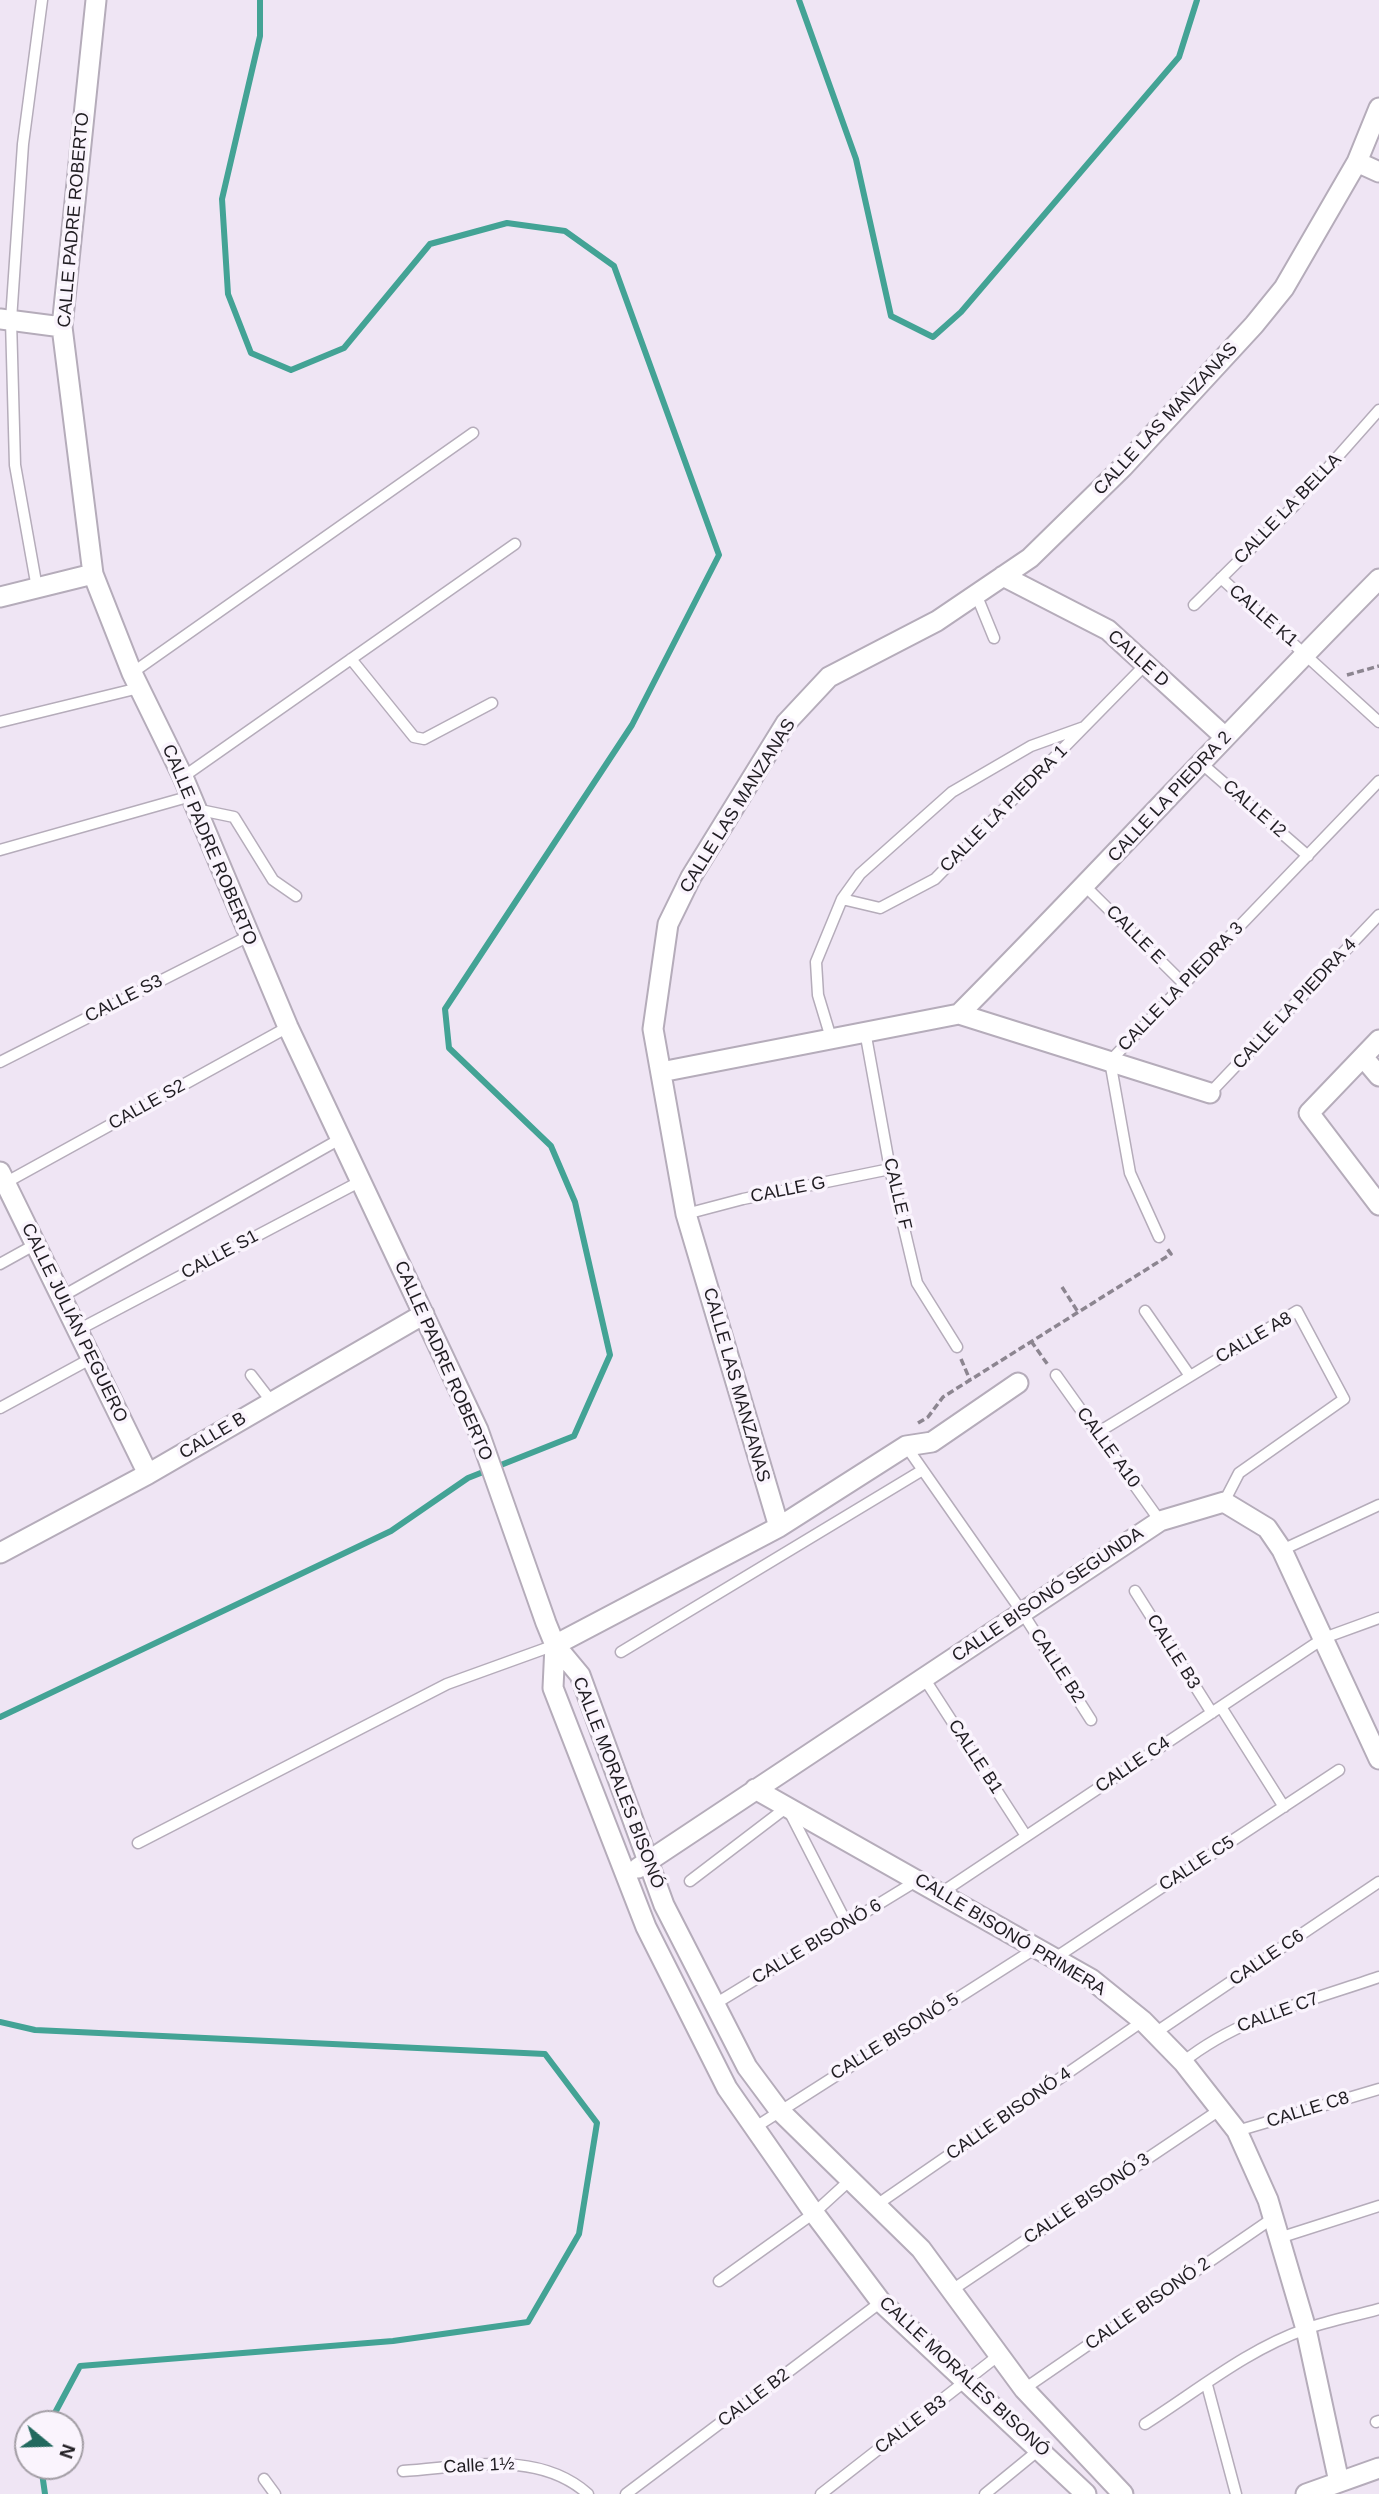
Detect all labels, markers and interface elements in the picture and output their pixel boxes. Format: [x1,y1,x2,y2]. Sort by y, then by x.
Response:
street label: CALLE PADRE ROBERTO [54,111,94,329]
street label: CALLE LAS MANZANAS [1090,338,1242,500]
street label: CALLE LA BELLA [1230,449,1346,569]
street label: CALLE K1 [1224,580,1302,652]
street label: CALLE D [1103,626,1173,692]
street label: CALLE LAS MANZANAS [676,715,800,897]
street label: CALLE LA PIEDRA 2 [1104,727,1236,867]
street label: CALLE PADRE ROBERTO [157,741,261,949]
street label: CALLE LA PIEDRA 1 [936,741,1072,877]
street label: CALLE I2 [1218,776,1290,842]
street label: CALLE E [1101,901,1169,969]
street label: CALLE LA PIEDRA 3 [1114,918,1248,1056]
street label: CALLE LA PIEDRA 4 [1229,934,1361,1074]
street label: CALLE S3 [82,970,166,1028]
street label: CALLE S2 [105,1075,189,1135]
street label: CALLE F [878,1156,916,1232]
street label: CALLE G [749,1172,827,1208]
street label: CALLE JULIÁN PEGUERO [16,1220,132,1426]
street label: CALLE S1 [178,1226,262,1284]
street label: CALLE PADRE ROBERTO [389,1258,497,1464]
street label: CALLE LAS MANZANAS [698,1285,774,1485]
street label: CALLE A8 [1212,1308,1296,1368]
street label: CALLE A10 [1072,1404,1144,1492]
street label: CALLE B [176,1408,250,1464]
street label: CALLE BISONÓ SEGUNDA [948,1523,1148,1667]
street label: CALLE B3 [1142,1611,1204,1693]
street label: CALLE B2 [1025,1625,1089,1707]
street label: CALLE MORALES BISONÓ [568,1674,668,1892]
street label: CALLE B1 [943,1716,1007,1798]
street label: CALLE C4 [1092,1732,1174,1798]
street label: CALLE C5 [1155,1832,1239,1896]
street label: CALLE BISONÓ PRIMERA [911,1869,1109,2001]
street label: CALLE BISONÓ 6 [748,1895,886,1989]
street label: CALLE C6 [1226,1925,1308,1991]
street label: CALLE C7 [1234,1988,1322,2038]
street label: CALLE BISONÓ 5 [827,1989,963,2085]
street label: CALLE BISONÓ 4 [943,2063,1075,2165]
street label: CALLE C8 [1264,2087,1352,2133]
street label: CALLE BISONÓ 3 [1020,2149,1154,2249]
street label: CALLE BISONÓ 2 [1082,2253,1214,2355]
street label: CALLE MORALES BISONÓ [874,2292,1054,2462]
street label: CALLE B2 [714,2364,794,2432]
street label: CALLE B3 [871,2391,951,2459]
north arrow [14,2410,84,2480]
text: N [55,2441,80,2461]
street label: Calle 1½ [443,2453,515,2479]

